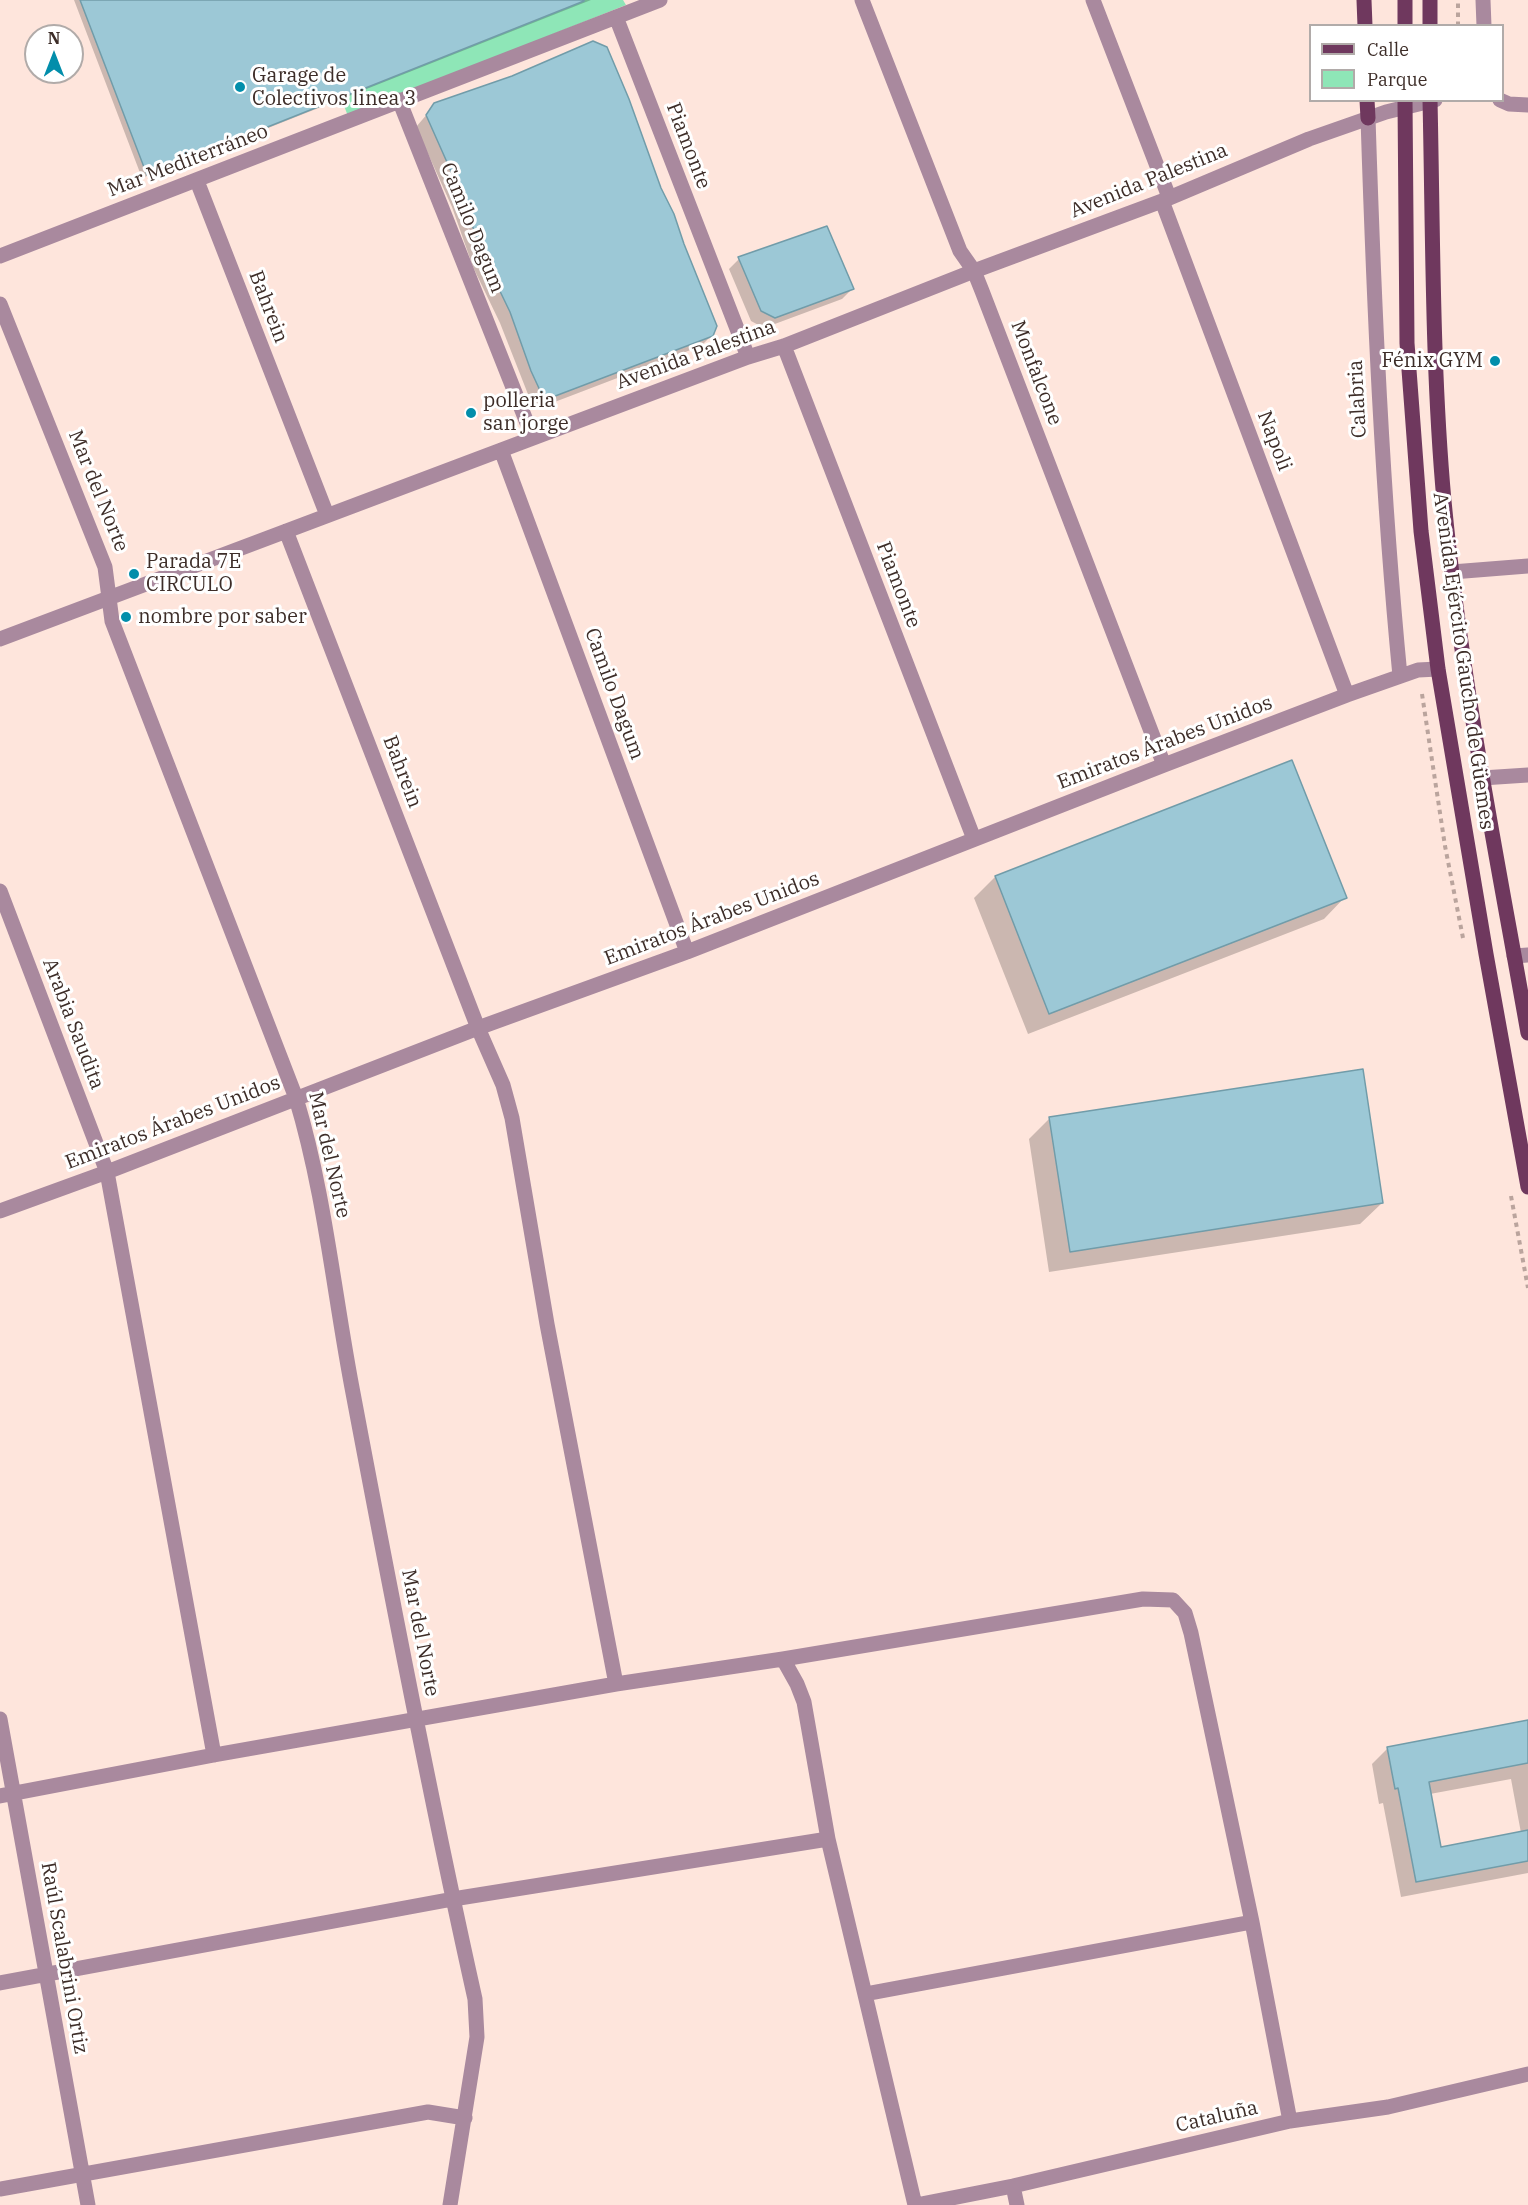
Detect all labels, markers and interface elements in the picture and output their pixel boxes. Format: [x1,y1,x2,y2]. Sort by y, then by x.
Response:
north arrow [24,24,84,84]
legend [1309,24,1504,102]
text: N [48,28,60,48]
text: Calle [1367,38,1409,61]
place label: Garage de Colectivos linea 3 [252,64,416,111]
text: Parque [1367,68,1427,91]
marker: Garage de Colectivos linea 3 [233,80,247,94]
street label: Piamonte [661,99,715,193]
street label: Mar Mediterráneo [104,119,272,203]
street label: Avenida Palestina [1067,138,1231,224]
street label: Camilo Dagum [435,159,509,297]
street label: Bahrein [243,267,293,347]
street label: Avenida Palestina [613,315,779,395]
street label: Monfalcone [1005,317,1067,429]
place label: Fénix GYM [1381,349,1483,373]
marker: Fénix GYM [1488,354,1502,368]
street label: Calabria [1344,359,1372,439]
place label: polleria san jorge [483,389,569,436]
marker: polleria san jorge [464,406,478,420]
street label: Napoli [1252,408,1296,474]
street label: Mar del Norte [63,427,133,555]
street label: Avenida Ejército Gaucho de Güemes [1427,491,1499,831]
street label: Piamonte [871,538,925,632]
place label: Parada 7E CIRCULO [146,550,241,597]
marker: Parada 7E CIRCULO [127,567,141,581]
place label: nombre por saber [138,605,307,629]
marker: nombre por saber [119,610,133,624]
street label: Camilo Dagum [579,625,649,763]
street label: Emiratos Árabes Unidos [1054,691,1276,795]
street label: Bahrein [377,732,427,812]
street label: Emiratos Árabes Unidos [601,867,823,971]
street label: Arabia Saudita [37,955,109,1093]
street label: Emiratos Árabes Unidos [62,1071,284,1175]
street label: Mar del Norte [303,1089,355,1221]
street label: Mar del Norte [396,1567,444,1699]
street label: Raúl Scalabrini Ortiz [35,1860,93,2056]
street label: Cataluña [1174,2096,1260,2138]

